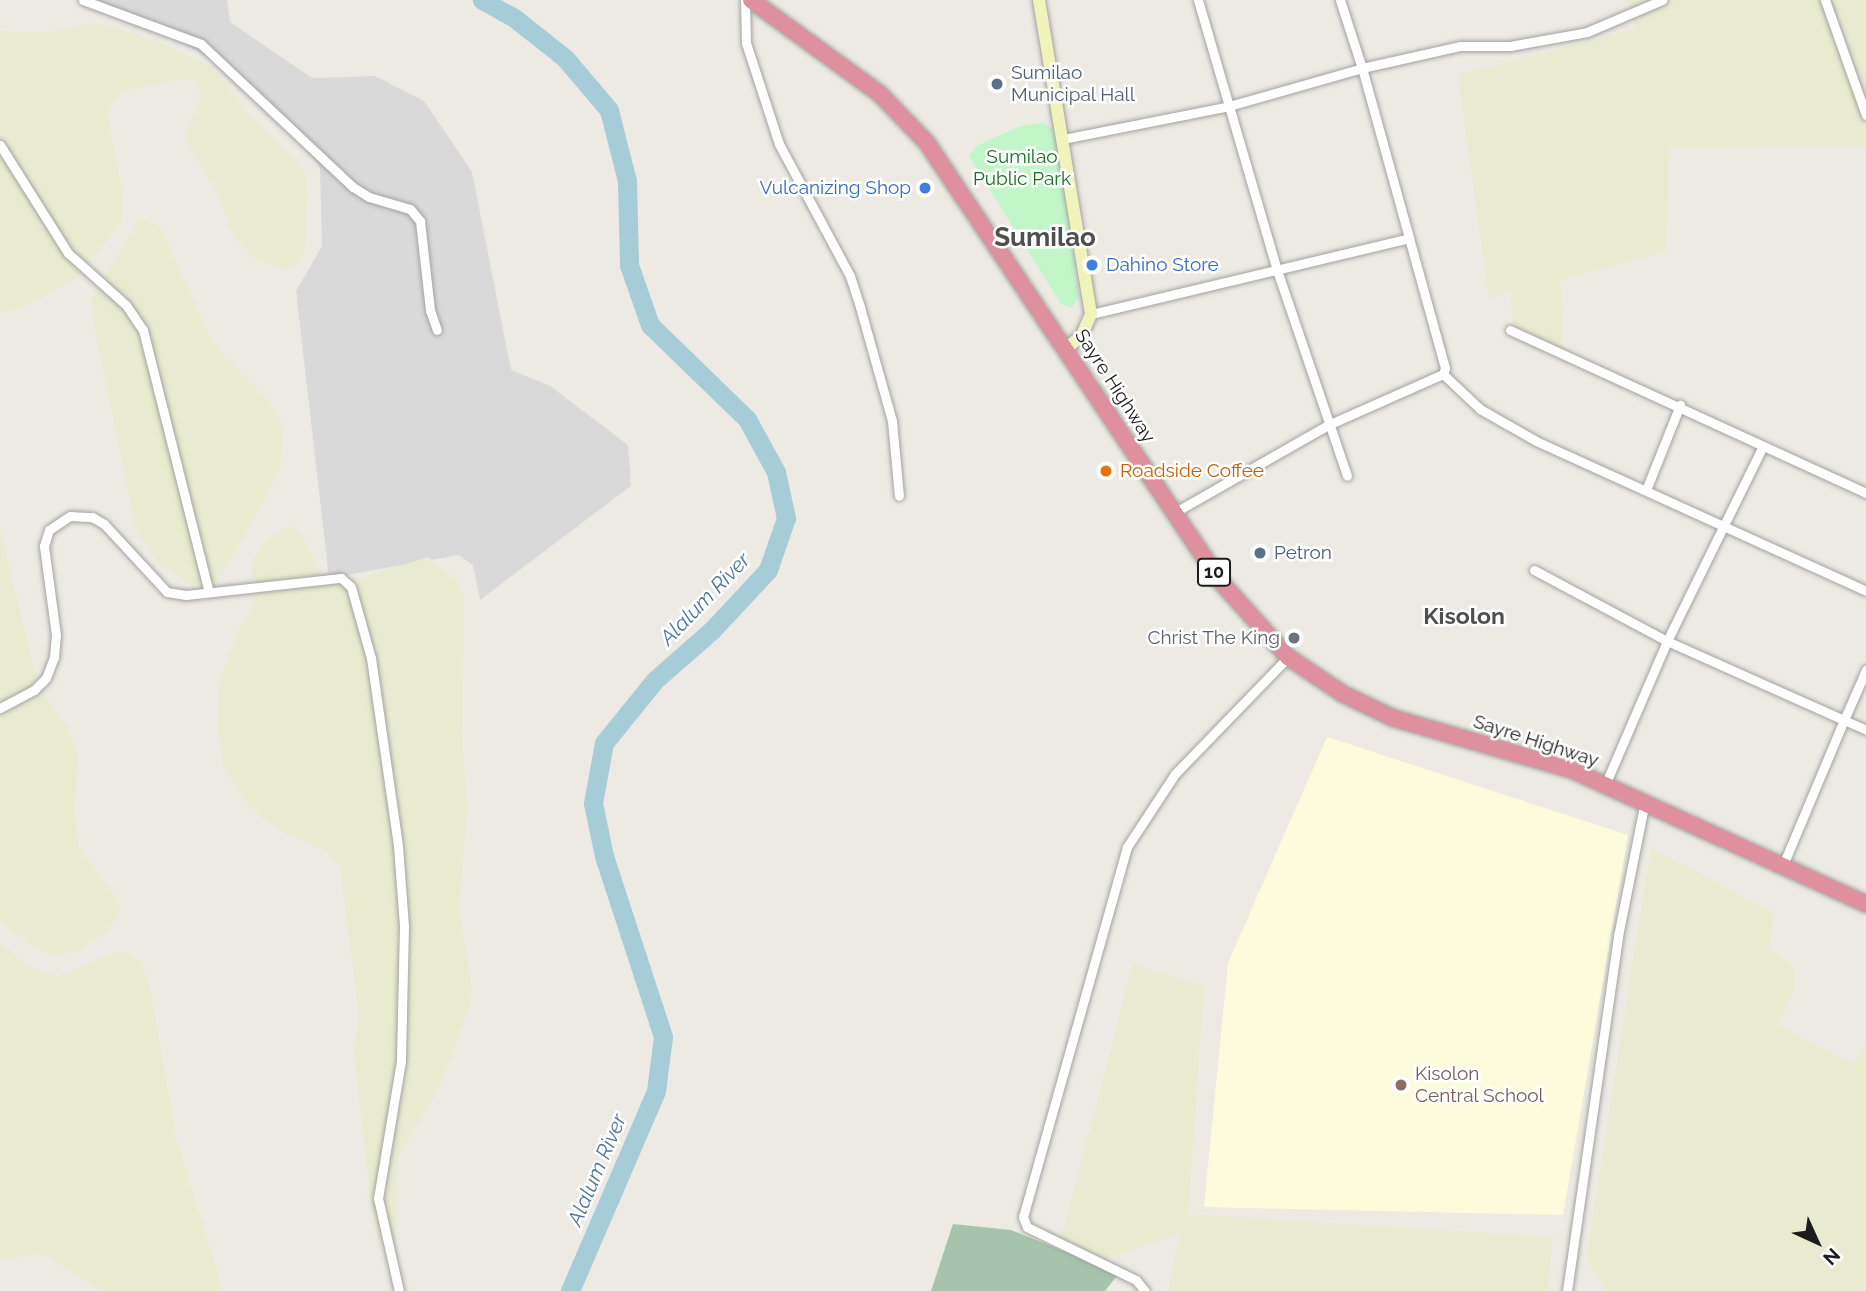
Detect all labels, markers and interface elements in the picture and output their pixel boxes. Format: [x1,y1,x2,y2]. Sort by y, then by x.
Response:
place label: Sumilao Municipal Hall [1011,62,1135,106]
marker: Sumilao Municipal Hall [989,76,1005,92]
park label: Sumilao Public Park [973,146,1071,190]
place label: Vulcanizing Shop [760,177,911,199]
marker: Vulcanizing Shop [917,180,933,196]
district label: Sumilao [994,222,1096,254]
place label: Dahino Store [1106,254,1219,276]
marker: Dahino Store [1084,257,1100,273]
street label: Sayre Highway [1070,325,1160,447]
place label: Roadside Coffee [1120,460,1264,482]
marker: Roadside Coffee [1098,463,1114,479]
place label: Petron [1274,542,1332,564]
marker: Petron [1252,545,1268,561]
water label: Alalum River [655,547,755,651]
road number: 10 [1196,558,1232,586]
district label: Kisolon [1423,602,1505,630]
place label: Christ The King [1147,627,1280,649]
marker: Christ The King [1286,630,1302,646]
street label: Sayre Highway [1470,710,1602,772]
place label: Kisolon Central School [1415,1063,1544,1107]
marker: Kisolon Central School [1393,1077,1409,1093]
water label: Alalum River [562,1110,632,1230]
north arrow [1782,1207,1852,1277]
text: N [1819,1244,1845,1270]

